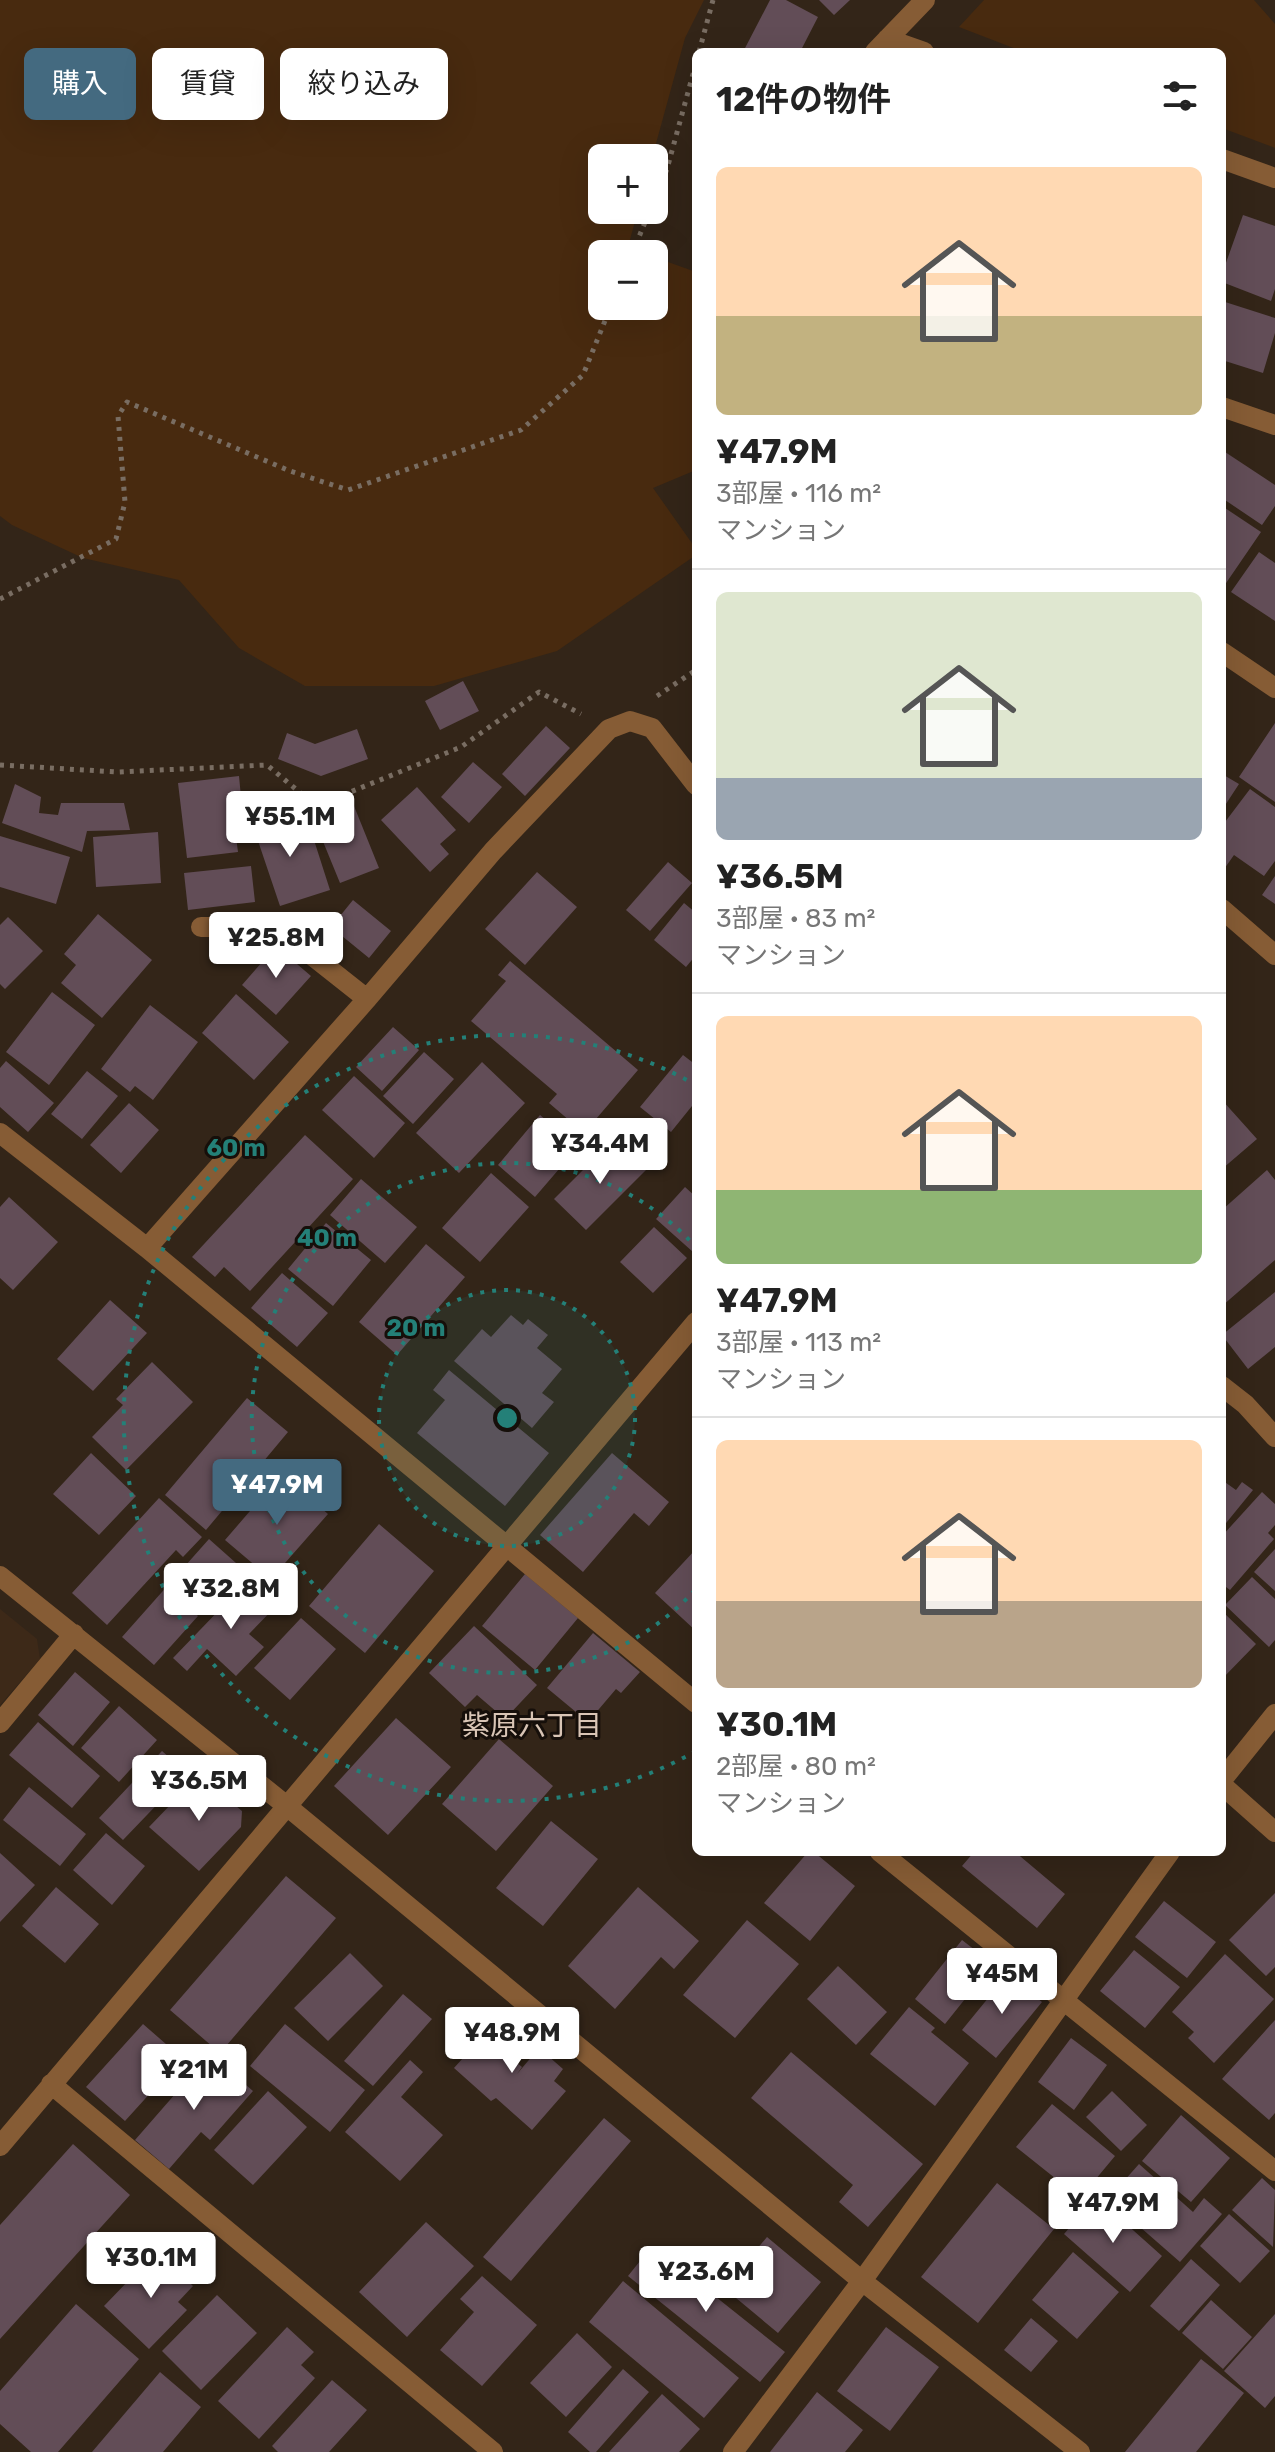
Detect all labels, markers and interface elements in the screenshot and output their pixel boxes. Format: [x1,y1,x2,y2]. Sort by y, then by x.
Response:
chip: 購入 [24,48,136,120]
chip: 賃貸 [152,48,264,120]
chip: 絞り込み [280,48,448,120]
icon: filters [1158,74,1202,118]
text: 12件の物件 [716,79,891,120]
map controls [588,144,668,320]
button: + [588,144,668,224]
icon: home [887,219,1031,363]
button: − [588,240,668,320]
text: ¥47.9M [716,431,838,472]
text: 3部屋 · 116 m² [716,478,881,509]
text: マンション [716,515,846,546]
icon: home [887,644,1031,788]
pin: ¥55.1M [225,791,355,859]
text: ¥55.1M [244,801,336,832]
text: ¥36.5M [716,856,844,897]
text: 3部屋 · 83 m² [716,903,875,934]
pin: ¥25.8M [211,912,341,980]
text: ¥25.8M [227,922,325,953]
text: マンション [716,940,846,971]
icon: home [887,1068,1031,1212]
pin: ¥34.4M [535,1118,665,1186]
text: ¥34.4M [550,1128,650,1159]
text: 60 m [206,1134,266,1162]
text: 40 m [297,1224,357,1252]
text: ¥47.9M [716,1280,838,1321]
text: 20 m [386,1314,446,1342]
text: 3部屋 · 113 m² [716,1327,881,1358]
text: マンション [716,1364,846,1395]
centre of rings [493,1404,521,1432]
pin: ¥47.9M [212,1459,342,1527]
text: ¥47.9M [231,1469,324,1500]
icon: home [887,1492,1031,1636]
pin: ¥32.8M [166,1563,296,1631]
text: ¥32.8M [182,1573,280,1604]
text: ¥30.1M [716,1704,837,1745]
district label: 紫原六丁目 [462,1709,602,1742]
text: 2部屋 · 80 m² [716,1751,876,1782]
pin: ¥36.5M [134,1755,264,1823]
text: ¥36.5M [150,1765,248,1796]
text: マンション [716,1788,846,1819]
pin: ¥45M [955,1948,1049,2016]
text: ¥45M [965,1958,1039,1989]
pin: ¥48.9M [447,2007,577,2075]
text: ¥48.9M [463,2017,561,2048]
pin: ¥21M [147,2044,241,2112]
text: ¥21M [159,2054,229,2085]
pin: ¥47.9M [1048,2177,1178,2245]
text: ¥47.9M [1067,2187,1160,2218]
pin: ¥30.1M [86,2232,216,2300]
text: ¥30.1M [105,2242,197,2273]
pin: ¥23.6M [641,2246,771,2314]
text: ¥23.6M [657,2256,755,2287]

